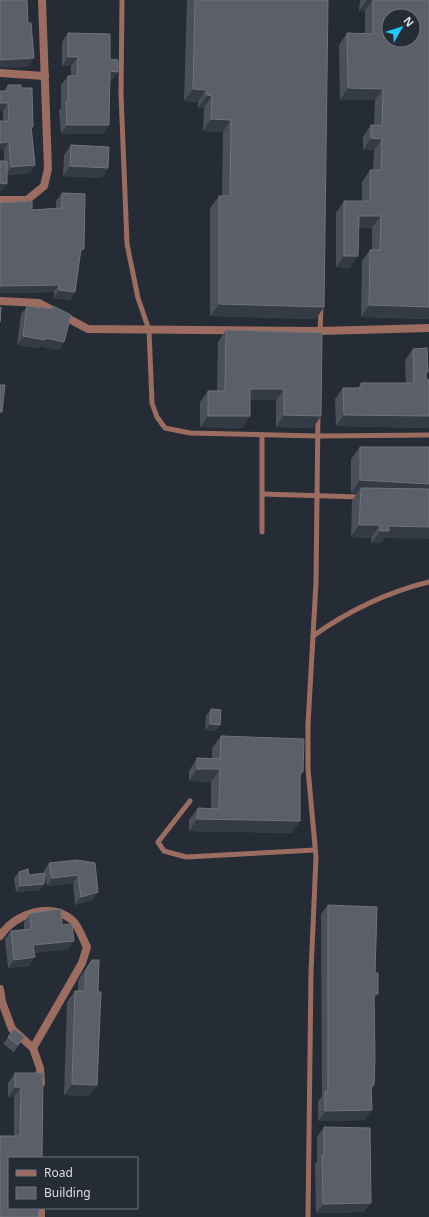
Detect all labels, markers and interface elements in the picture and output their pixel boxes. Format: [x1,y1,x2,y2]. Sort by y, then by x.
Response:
north arrow [381,8,421,48]
text: N [401,13,418,30]
legend [8,1157,138,1209]
text: Road [44,1164,73,1181]
text: Building [44,1184,91,1201]

